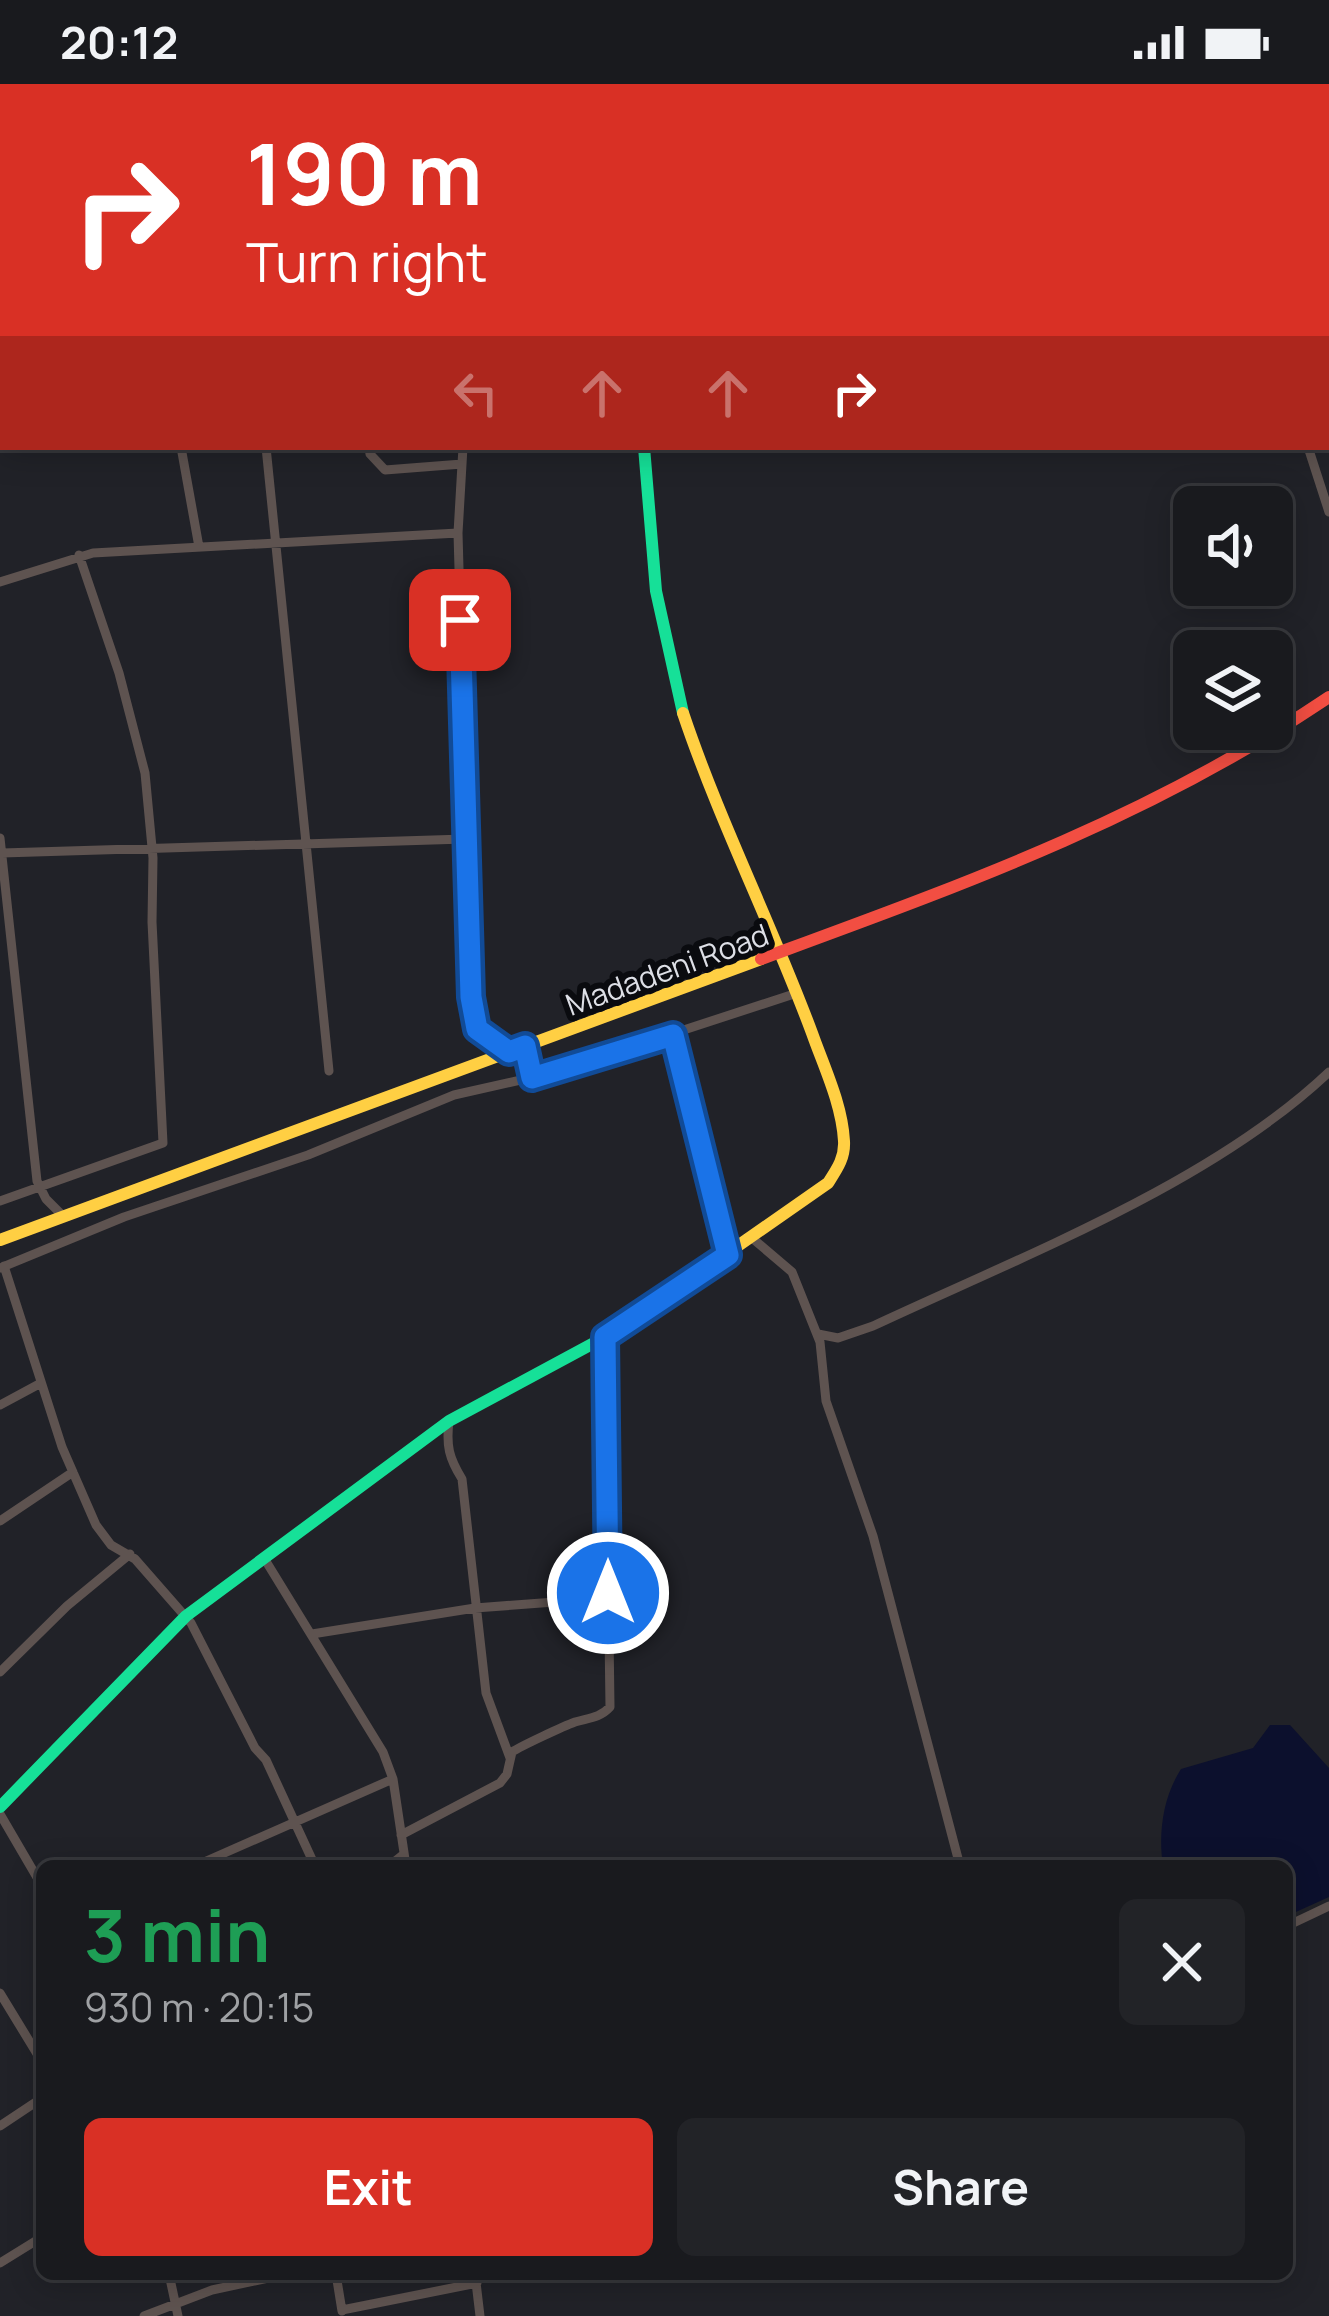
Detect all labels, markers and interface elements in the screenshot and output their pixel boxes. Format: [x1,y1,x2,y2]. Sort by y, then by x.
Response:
text: 20:12 [60,11,178,73]
text: 190 m [246,115,483,230]
icon: right [48,132,204,288]
text: Turn right [246,224,488,298]
icon: left [443,360,509,426]
icon: ahead [569,360,635,426]
icon: ahead [695,360,761,426]
icon: right [821,360,887,426]
map controls [1173,486,1293,750]
button: sound [1173,486,1293,606]
pin [409,569,511,671]
icon: arrive [427,587,493,653]
button: layers [1173,630,1293,750]
street label: Madadeni Road [560,913,774,1025]
position arrow [545,1530,671,1656]
text: 3 min [84,1885,270,1984]
button: close [1119,1899,1245,2025]
text: 930 m · 20:15 [84,1980,314,2034]
button: Exit [84,2118,653,2256]
button: Share [677,2118,1245,2256]

